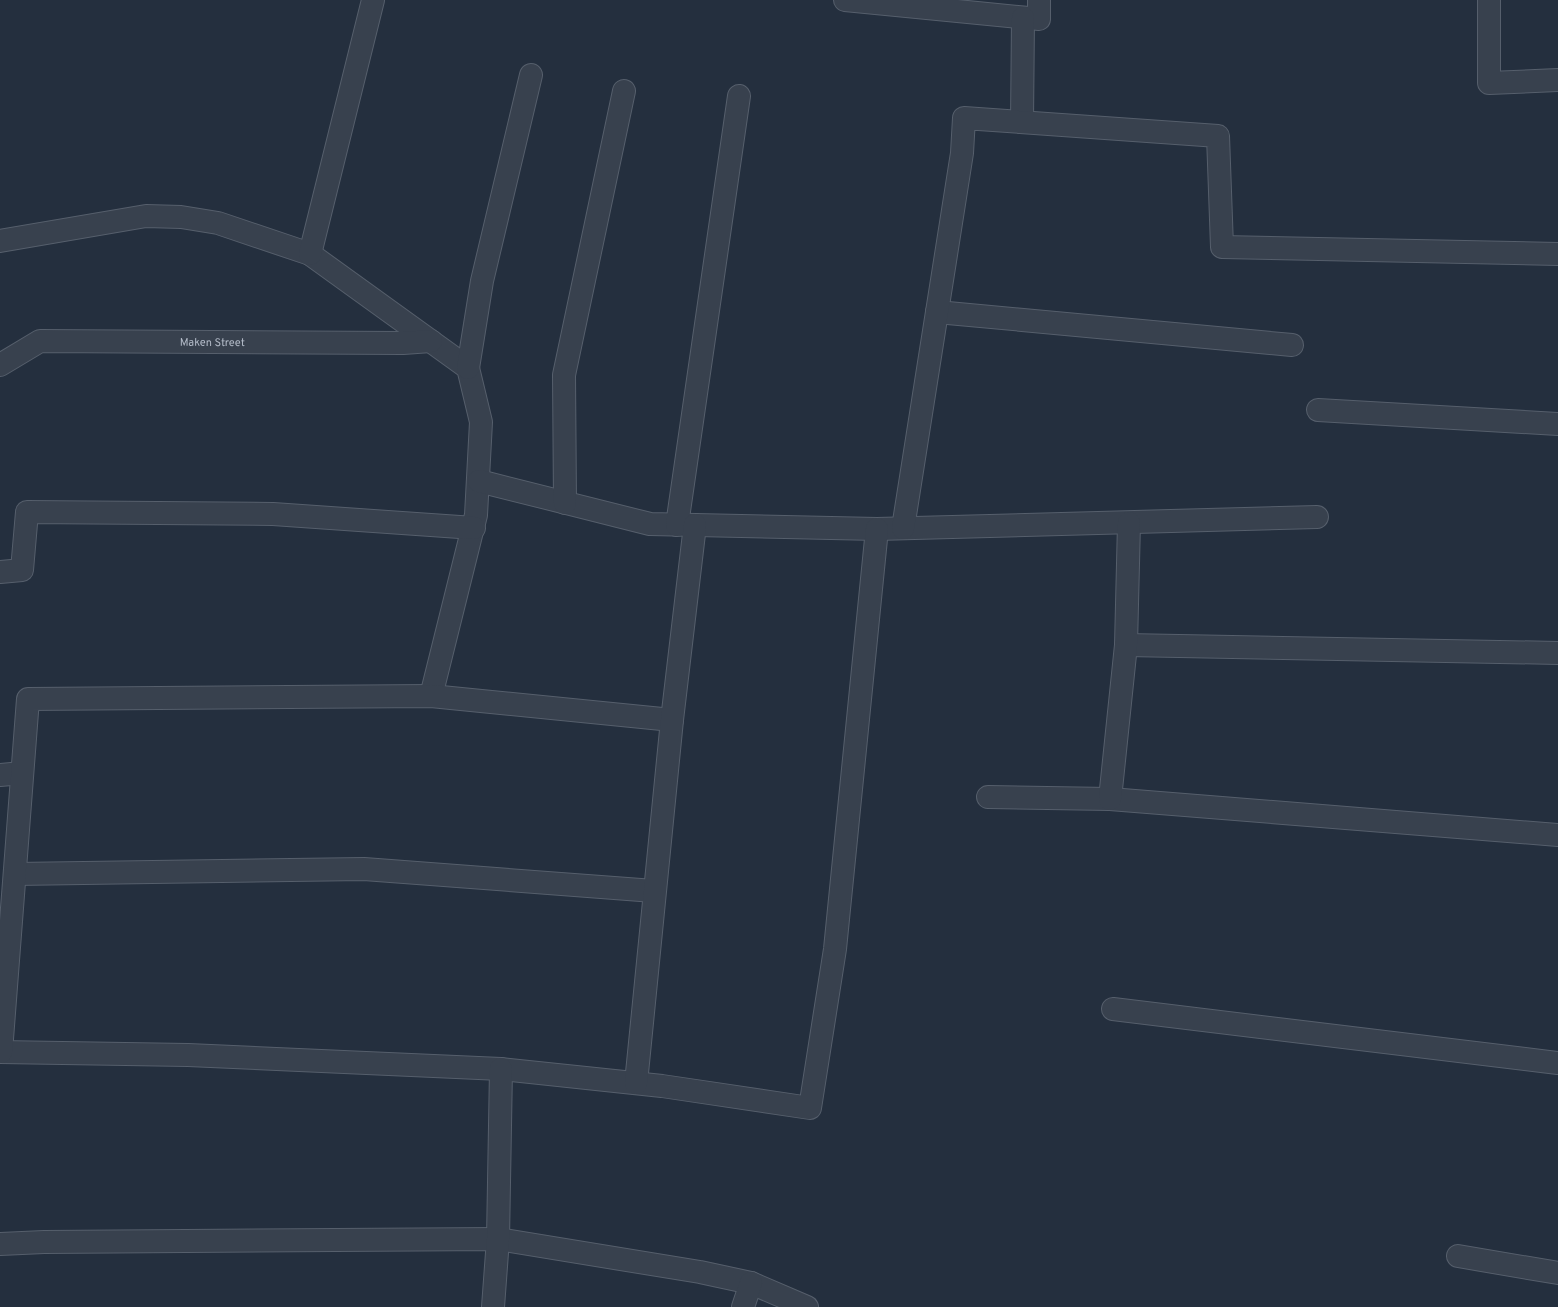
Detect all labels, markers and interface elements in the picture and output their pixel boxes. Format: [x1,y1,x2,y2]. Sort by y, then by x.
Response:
street label: Maken Street [180,336,245,350]

